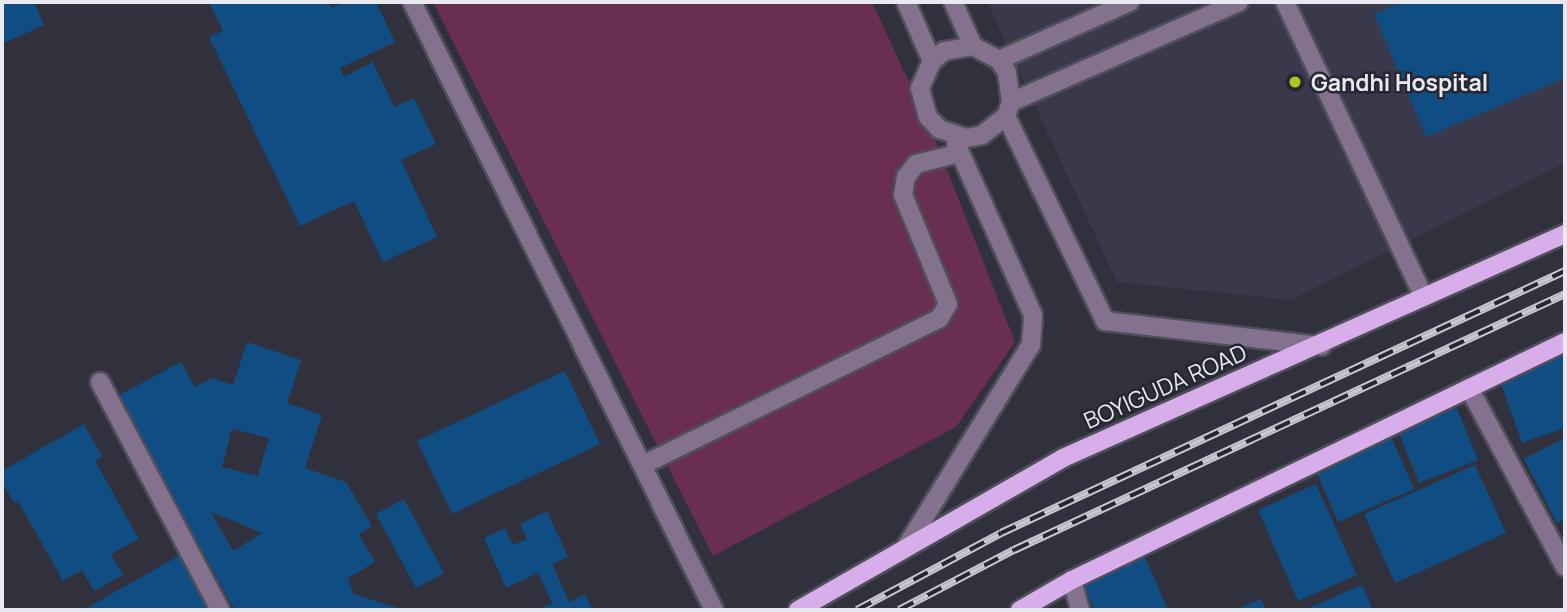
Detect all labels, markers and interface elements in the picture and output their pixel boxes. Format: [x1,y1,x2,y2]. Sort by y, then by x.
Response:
place label: Gandhi Hospital [1311,68,1488,96]
marker: Gandhi Hospital [1285,72,1305,92]
street label: BOYIGUDA ROAD [1079,338,1251,434]

